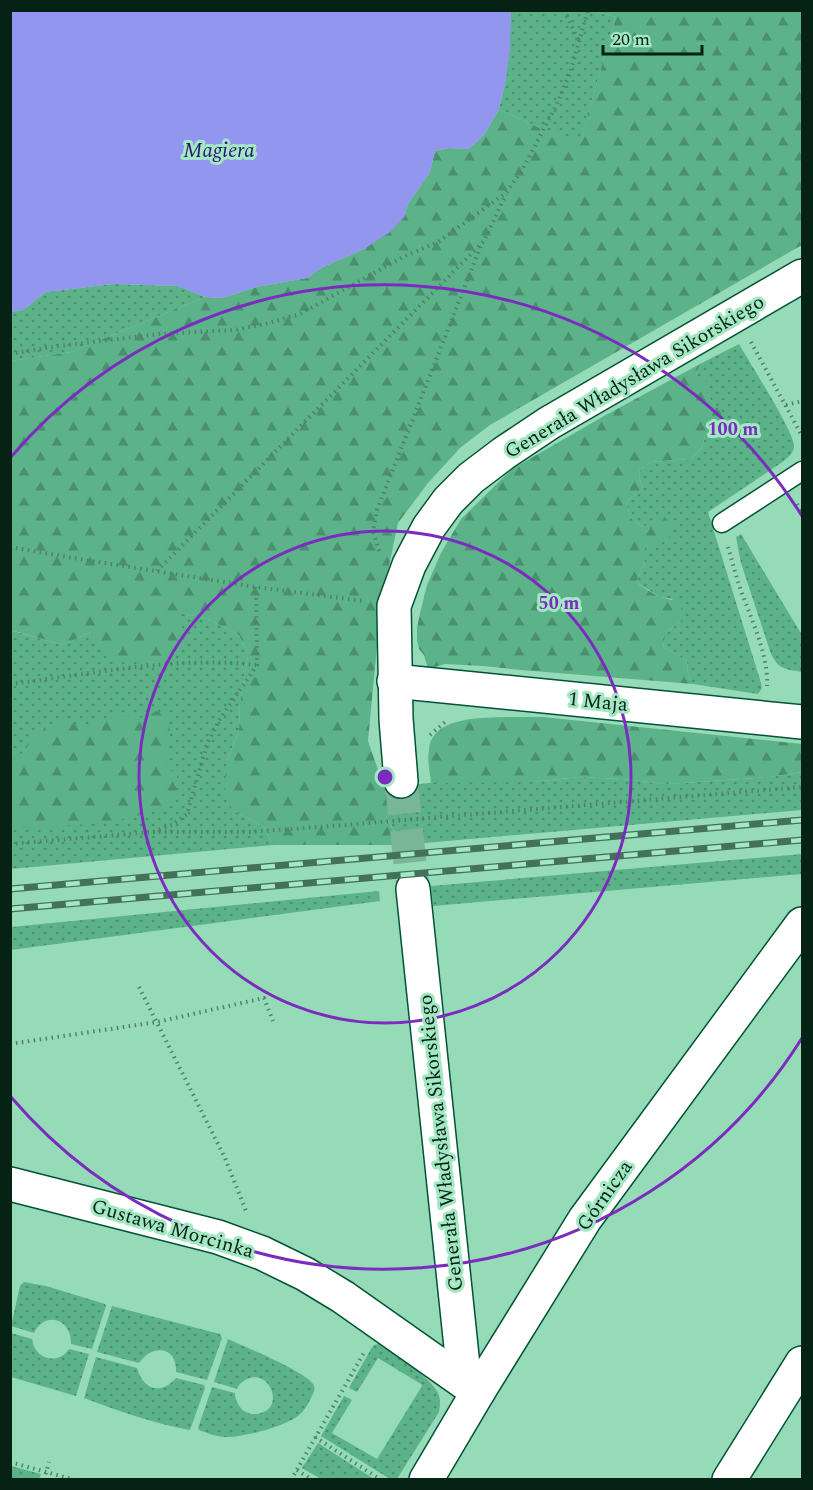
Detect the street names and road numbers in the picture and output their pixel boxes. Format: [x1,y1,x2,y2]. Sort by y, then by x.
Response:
street label: Generała Władysława Sikorskiego [499,287,770,467]
street label: 1 Maja [566,684,630,720]
street label: Generała Władysława Sikorskiego [410,993,472,1293]
street label: Górnicza [569,1154,640,1237]
street label: Gustawa Morcinka [88,1191,258,1267]

